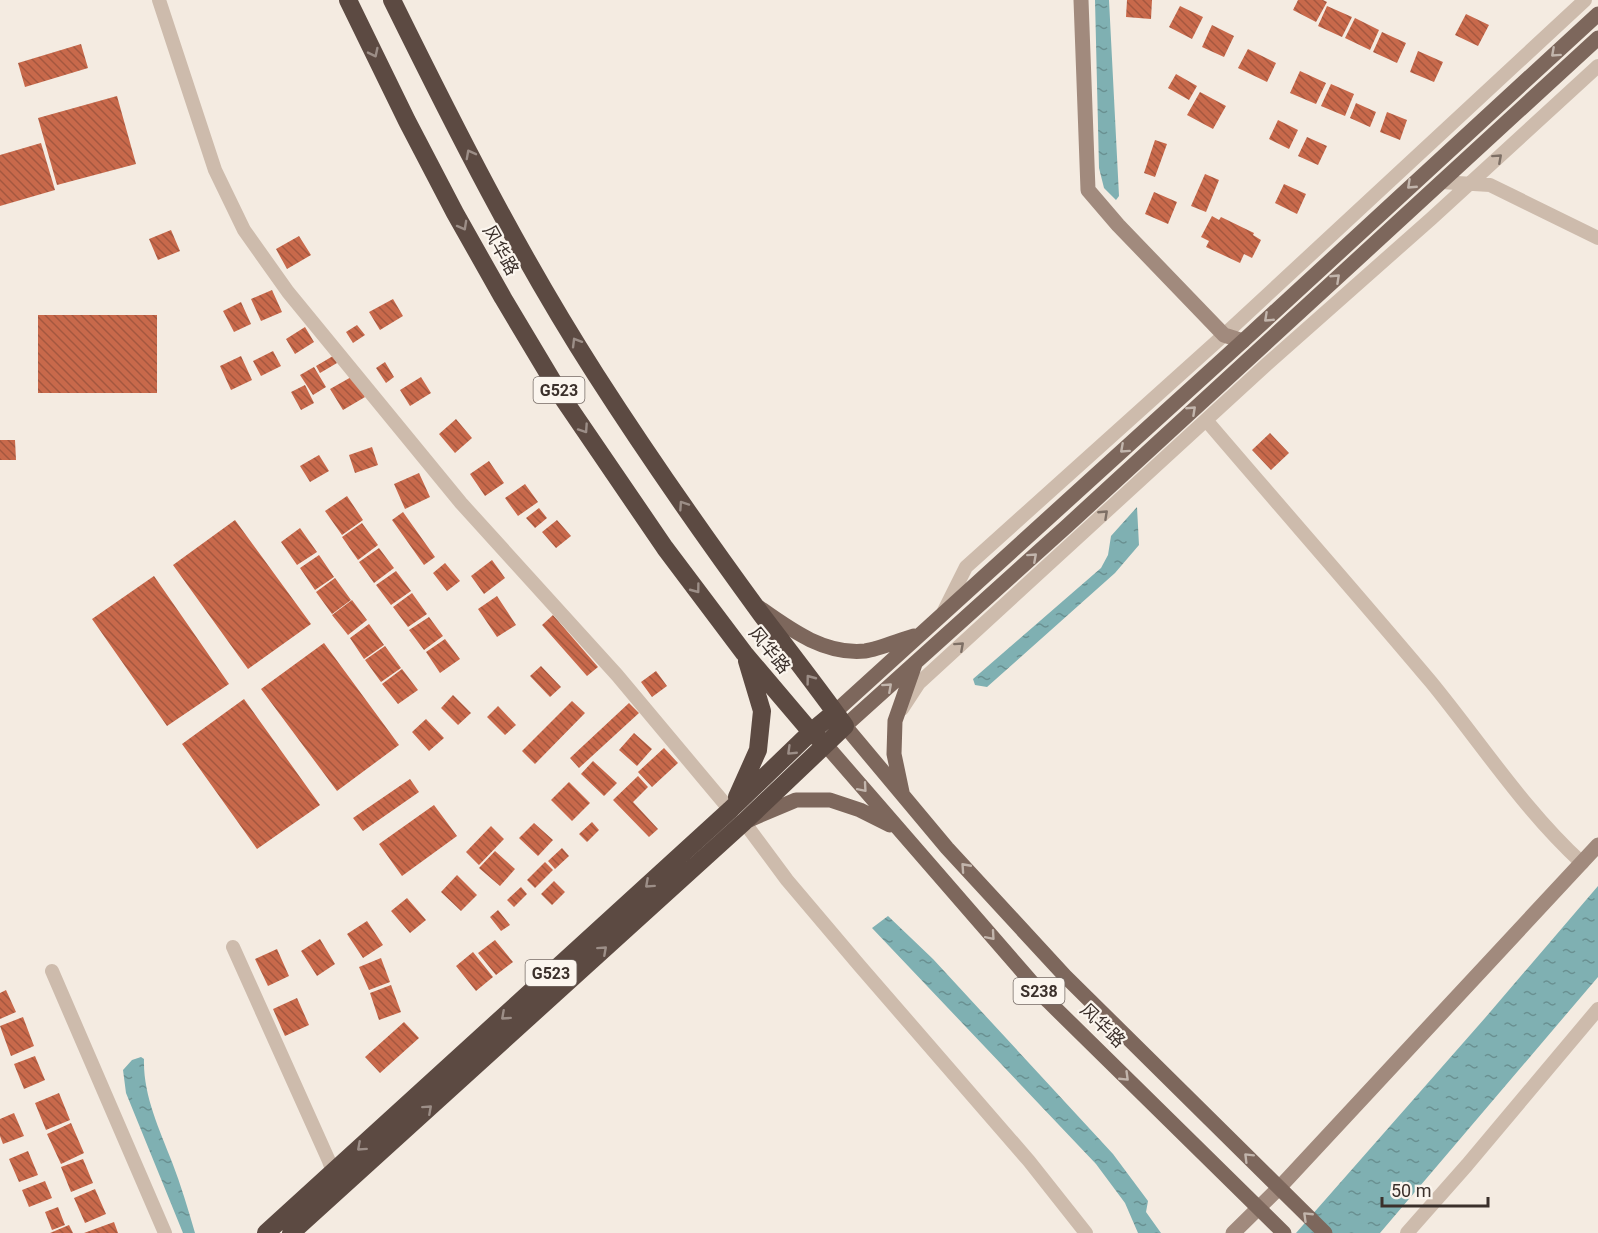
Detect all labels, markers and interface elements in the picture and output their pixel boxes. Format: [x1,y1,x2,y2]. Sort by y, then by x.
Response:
one-way arrow [366,46,378,57]
one-way arrow [1551,46,1562,57]
one-way arrow [465,149,477,160]
one-way arrow [1491,154,1502,165]
one-way arrow [1407,178,1418,189]
one-way arrow [456,220,467,230]
street label: 风华路 [479,221,523,279]
one-way arrow [1329,274,1340,285]
one-way arrow [1264,311,1275,322]
one-way arrow [571,338,583,348]
road number: G523 [534,377,584,403]
one-way arrow [1186,406,1196,417]
one-way arrow [577,423,588,434]
one-way arrow [1120,442,1131,453]
one-way arrow [679,501,690,512]
one-way arrow [1098,510,1108,521]
one-way arrow [1027,553,1037,564]
one-way arrow [689,582,700,593]
street label: 风华路 [745,622,795,678]
one-way arrow [954,642,964,653]
one-way arrow [807,675,818,686]
one-way arrow [882,683,892,694]
one-way arrow [788,744,798,755]
one-way arrow [856,782,867,792]
one-way arrow [961,863,972,874]
one-way arrow [645,877,656,888]
one-way arrow [984,929,995,939]
one-way arrow [597,946,607,957]
road number: G523 [526,960,576,986]
road number: S238 [1014,978,1064,1004]
street label: 风华路 [1076,999,1130,1051]
one-way arrow [501,1009,512,1020]
one-way arrow [1119,1070,1129,1081]
one-way arrow [421,1105,432,1116]
one-way arrow [357,1140,368,1151]
one-way arrow [1244,1153,1254,1164]
scale bar [1382,1170,1488,1208]
text: 50 m [1391,1180,1431,1201]
one-way arrow [1304,1212,1315,1223]

